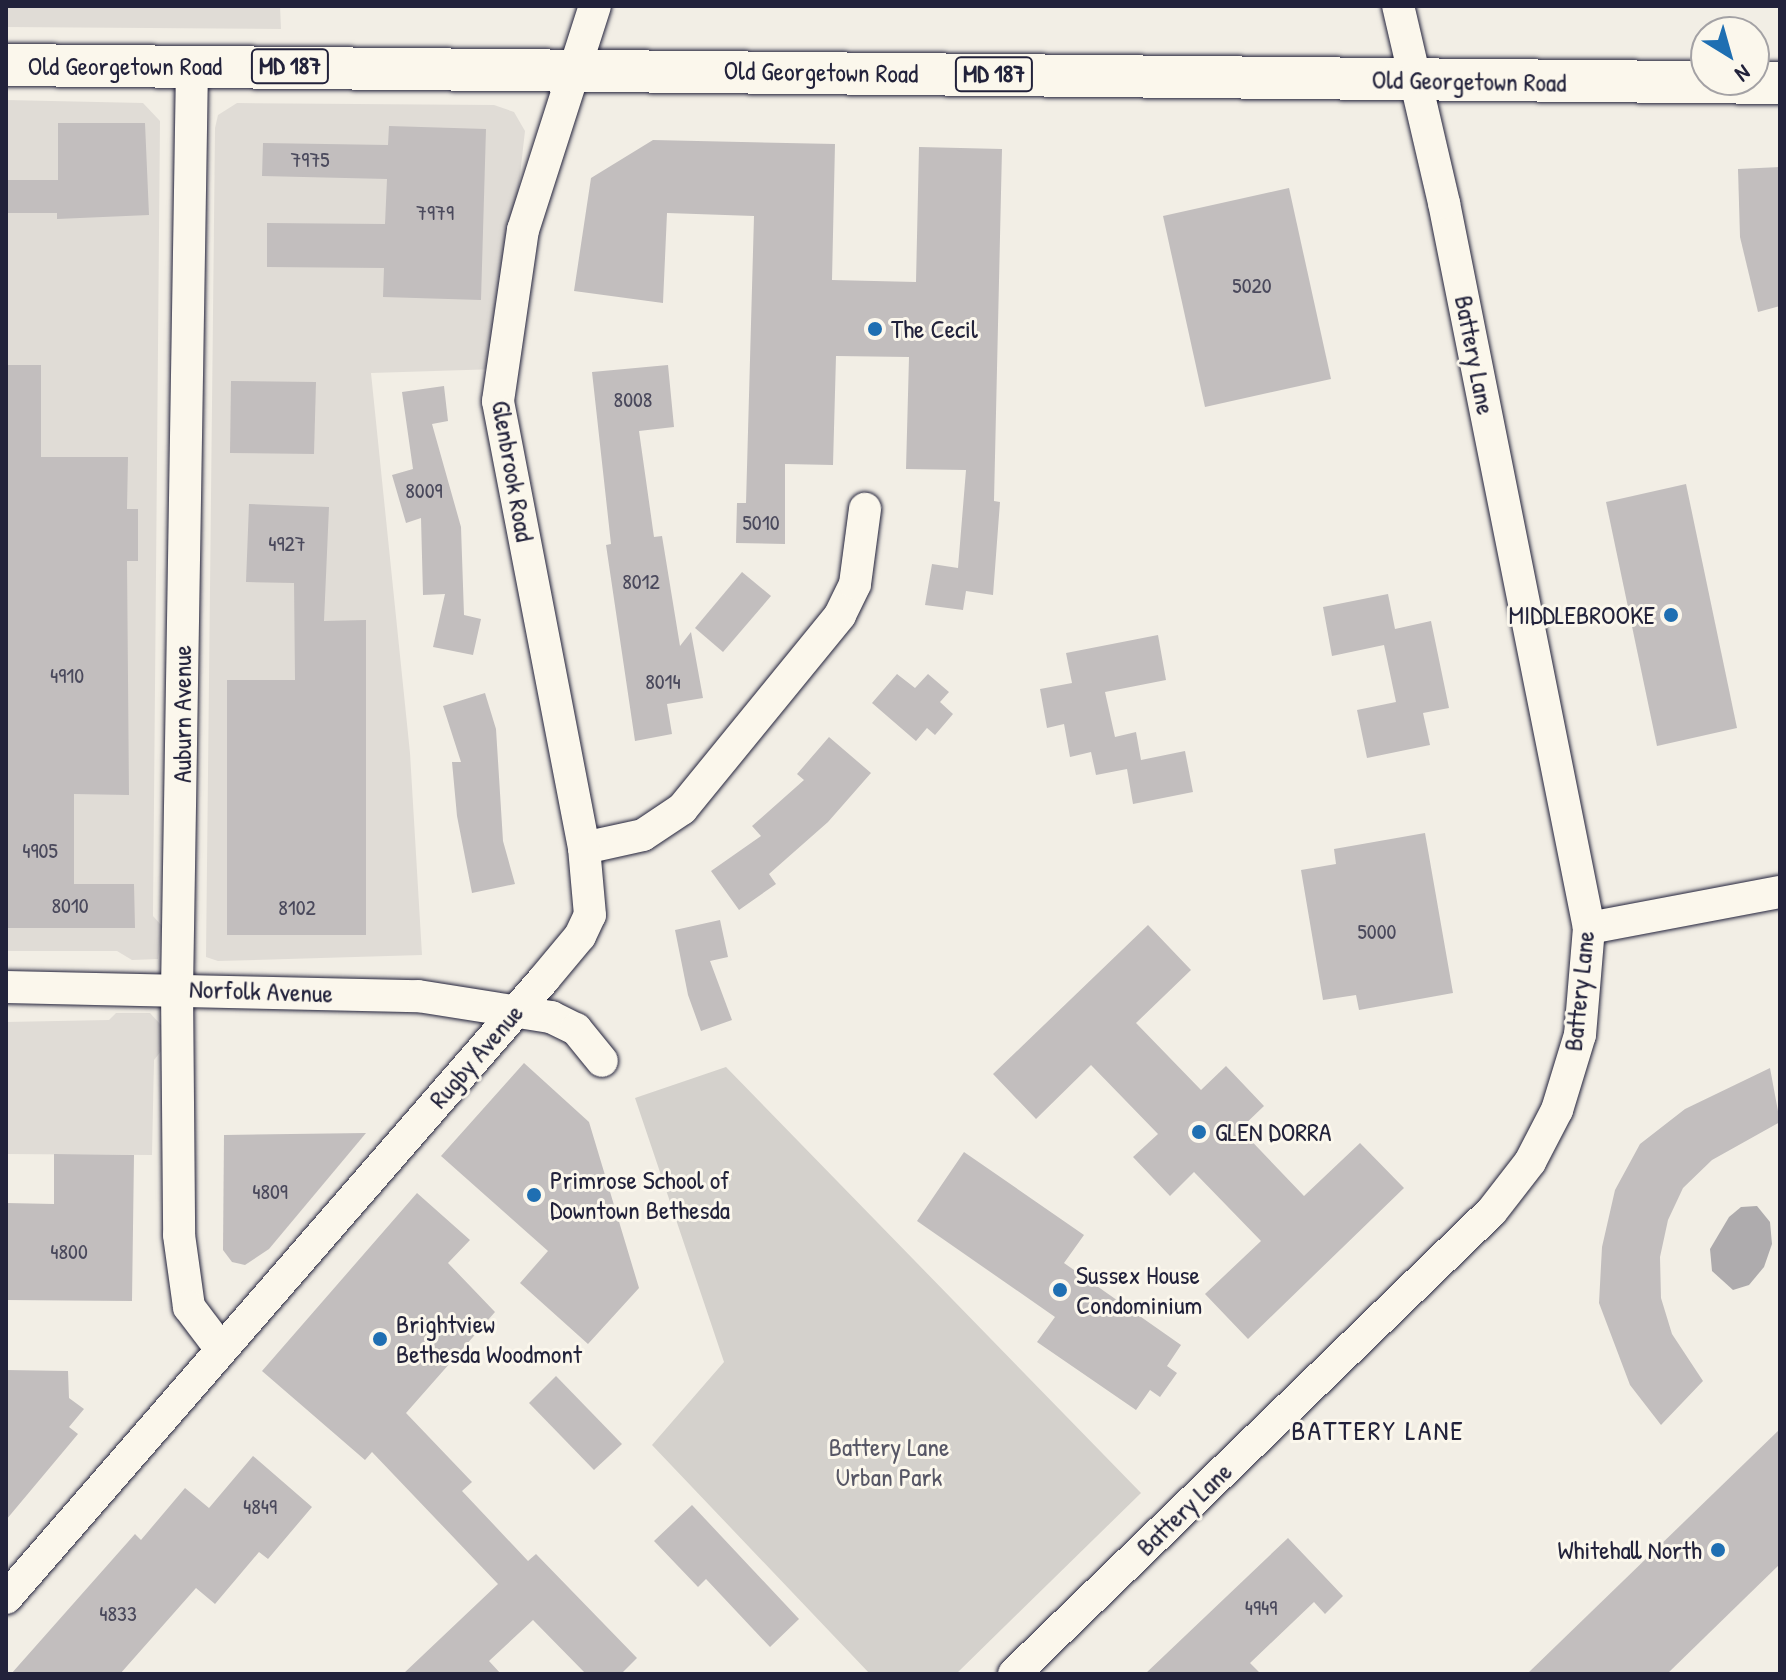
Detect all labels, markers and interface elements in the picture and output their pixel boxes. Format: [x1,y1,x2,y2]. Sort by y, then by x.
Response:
north arrow [1690,16,1770,96]
road number: MD 187 [250,46,330,86]
street label: Old Georgetown Road [28,50,222,82]
road number: MD 187 [954,54,1034,94]
street label: Old Georgetown Road [723,55,919,89]
text: N [1730,58,1757,89]
street label: Old Georgetown Road [1371,64,1567,98]
house number: 7975 [290,147,330,173]
house number: 7979 [416,200,454,226]
house number: 5020 [1232,273,1272,299]
street label: Battery Lane [1448,293,1502,417]
place label: The Cecil [891,313,978,345]
marker: The Cecil [866,320,884,338]
house number: 8008 [614,387,652,413]
street label: Glenbrook Road [485,398,541,544]
house number: 8009 [405,478,443,504]
house number: 5010 [742,510,780,536]
house number: 4927 [268,531,306,557]
house number: 8012 [622,569,660,595]
place label: MIDDLEBROOKE [1509,599,1655,631]
marker: MIDDLEBROOKE [1662,606,1680,624]
street label: Auburn Avenue [166,645,198,783]
house number: 4910 [50,663,84,689]
house number: 8014 [645,669,681,695]
house number: 4905 [22,838,58,864]
house number: 8010 [51,893,89,919]
house number: 8102 [278,895,316,921]
house number: 5000 [1358,919,1396,945]
street label: Battery Lane [1557,929,1601,1053]
street label: Norfolk Avenue [189,973,333,1009]
street label: Rugby Avenue [422,998,530,1114]
place label: GLEN DORRA [1215,1116,1332,1148]
marker: GLEN DORRA [1190,1123,1208,1141]
place label: Primrose School of Downtown Bethesda [550,1164,730,1226]
house number: 4809 [252,1179,288,1205]
marker: Primrose School of Downtown Bethesda [525,1186,543,1204]
house number: 4800 [50,1239,88,1265]
place label: Sussex House Condominium [1076,1259,1202,1320]
marker: Sussex House Condominium [1051,1281,1069,1299]
place label: Brightview Bethesda Woodmont [396,1308,582,1370]
marker: Brightview Bethesda Woodmont [371,1330,389,1348]
district label: BATTERY LANE [1291,1413,1465,1447]
park label: Battery Lane Urban Park [829,1431,949,1492]
street label: Battery Lane [1130,1456,1238,1562]
house number: 4849 [243,1494,277,1520]
place label: Whitehall North [1557,1534,1702,1566]
marker: Whitehall North [1709,1541,1727,1559]
house number: 4949 [1245,1595,1277,1621]
house number: 4833 [99,1601,137,1627]

